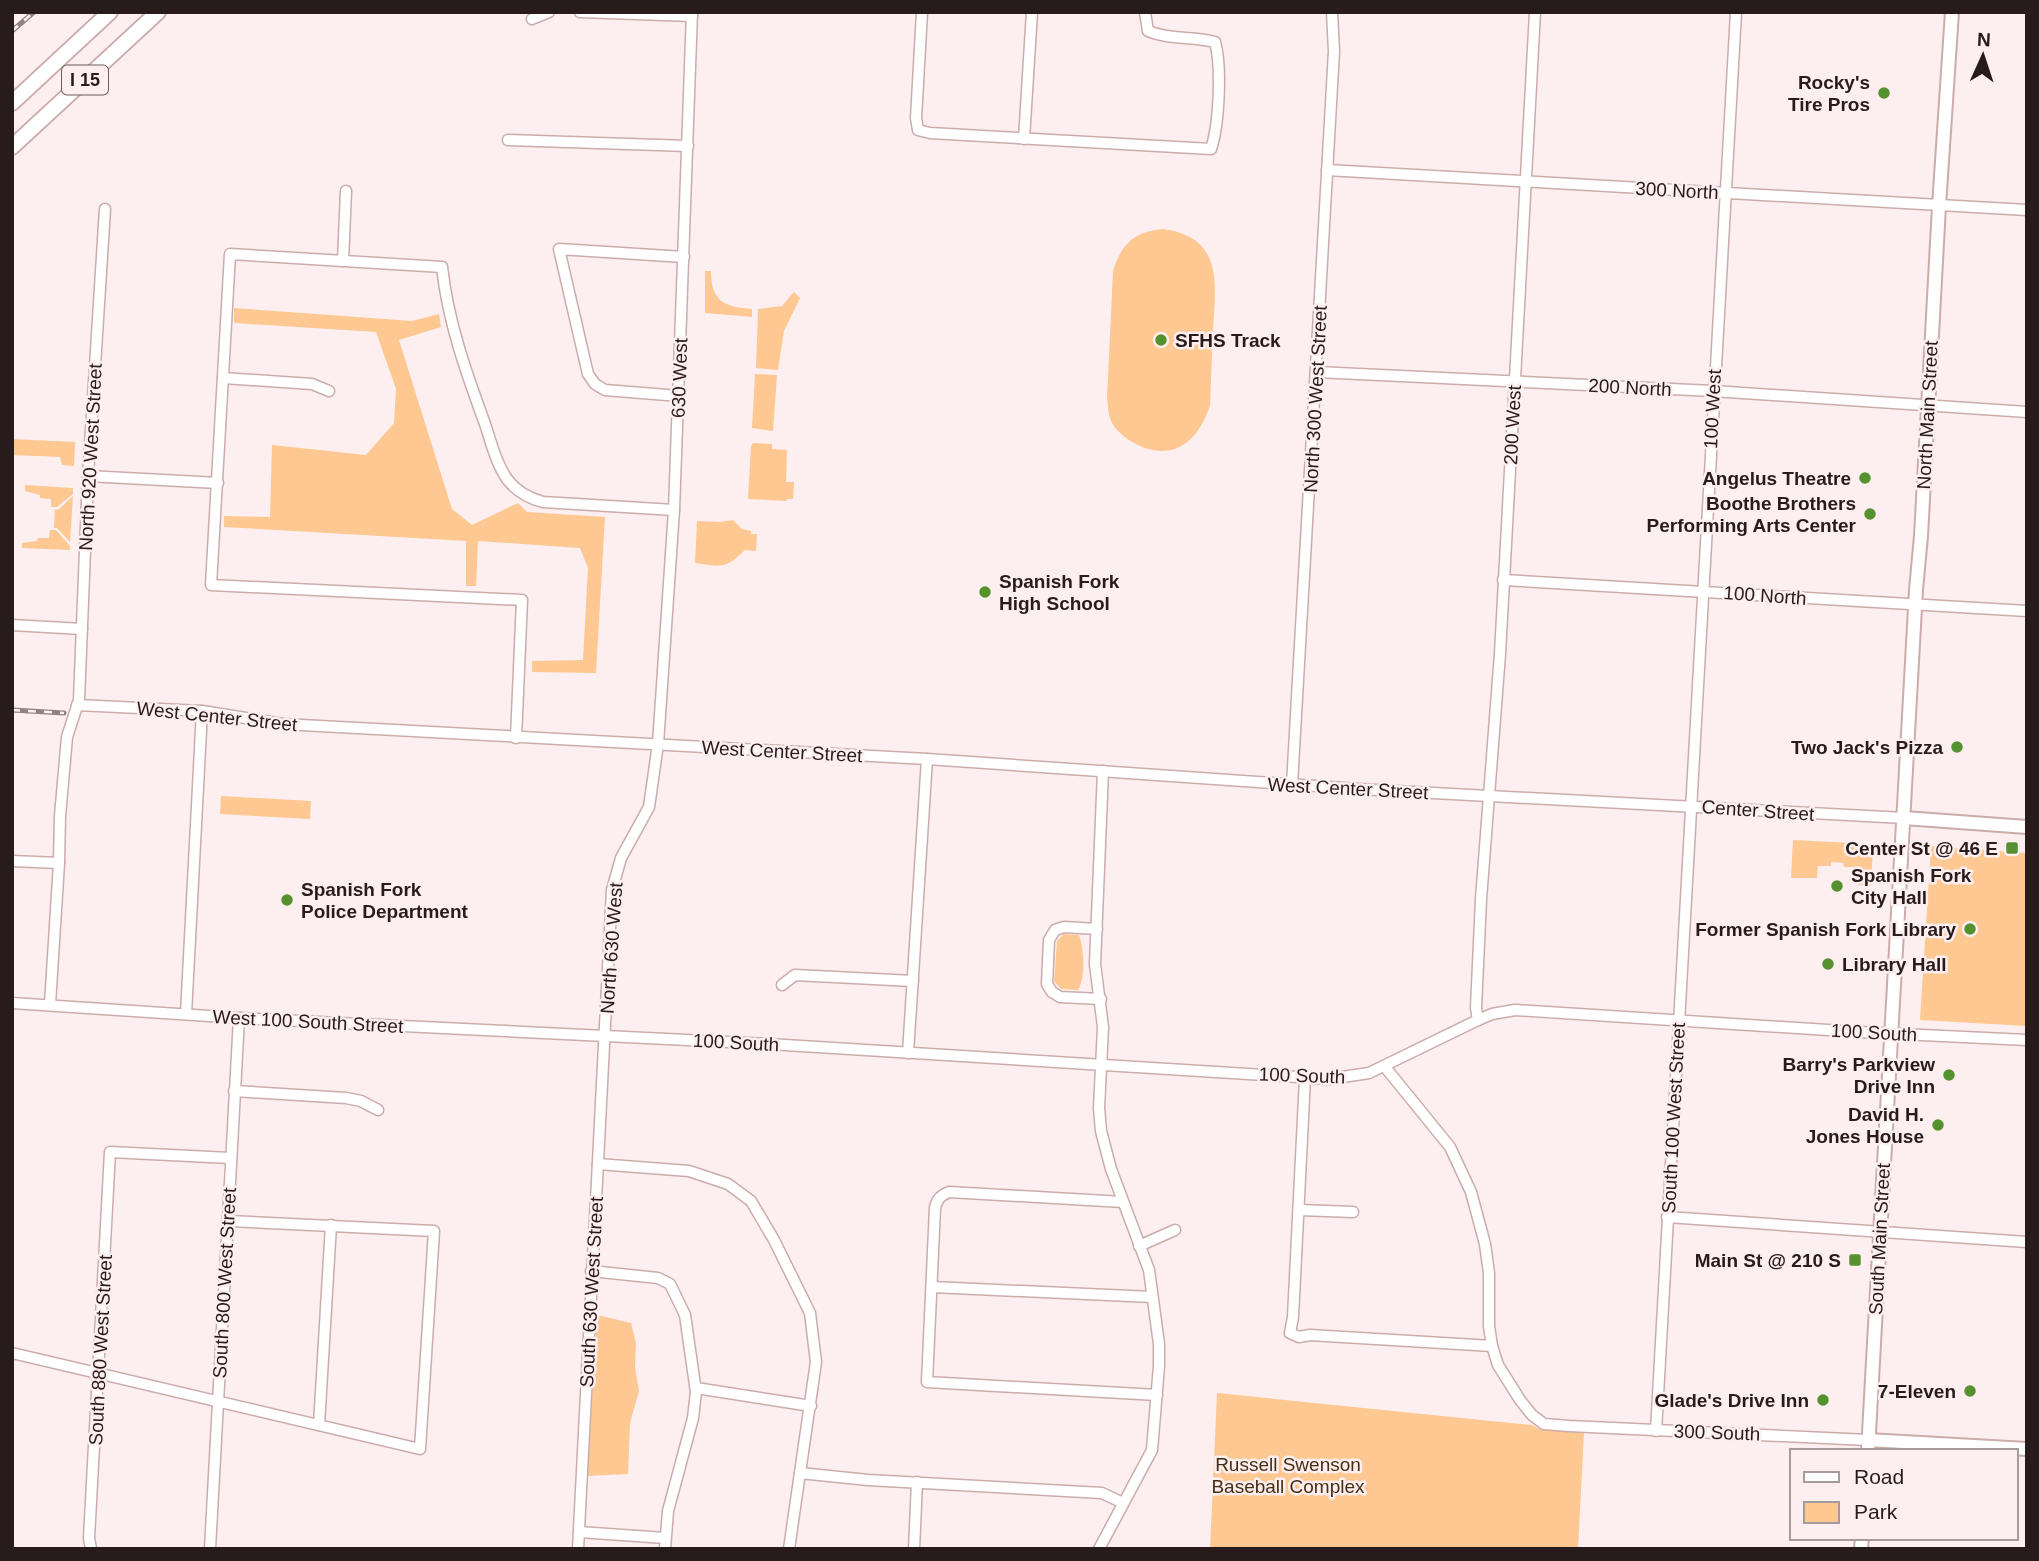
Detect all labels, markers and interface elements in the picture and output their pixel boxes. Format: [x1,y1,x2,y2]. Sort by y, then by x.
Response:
north arrow [1948,21,2018,91]
text: N [1976,29,1991,50]
road number: I 15 [62,66,108,94]
place label: Rocky's Tire Pros [1788,72,1870,115]
marker: Rocky's Tire Pros [1876,85,1892,101]
street label: 300 North [1635,178,1719,203]
street label: North 300 West Street [1300,304,1331,493]
place label: SFHS Track [1175,330,1281,351]
marker: SFHS Track [1153,332,1169,348]
street label: 630 West [668,337,691,418]
street label: North Main Street [1913,339,1942,490]
street label: North 920 West Street [75,362,106,551]
street label: 100 West [1700,368,1725,449]
street label: 200 North [1588,375,1672,400]
street label: 200 West [1500,384,1525,465]
place label: Angelus Theatre [1702,468,1851,489]
marker: Angelus Theatre [1857,470,1873,486]
place label: Boothe Brothers Performing Arts Center [1647,493,1857,536]
marker: Boothe Brothers Performing Arts Center [1862,506,1878,522]
place label: Spanish Fork High School [999,571,1120,614]
street label: 100 North [1723,582,1807,609]
marker: Spanish Fork High School [977,584,993,600]
street label: West Center Street [136,698,299,735]
street label: West Center Street [701,737,864,766]
place label: Two Jack's Pizza [1791,737,1943,758]
marker: Two Jack's Pizza [1949,739,1965,755]
street label: West Center Street [1267,774,1430,803]
street label: Center Street [1701,796,1816,825]
place label: Center St @ 46 E [1845,838,1998,859]
marker: Center St @ 46 E [2004,840,2020,856]
place label: Spanish Fork City Hall [1851,865,1972,908]
marker: Spanish Fork City Hall [1829,878,1845,894]
place label: Spanish Fork Police Department [301,879,468,922]
street label: North 630 West [596,881,627,1014]
marker: Spanish Fork Police Department [279,892,295,908]
place label: Former Spanish Fork Library [1695,919,1956,940]
marker: Former Spanish Fork Library [1962,921,1978,937]
place label: Library Hall [1842,954,1947,975]
marker: Library Hall [1820,956,1836,972]
street label: West 100 South Street [212,1006,405,1037]
street label: 100 South [1830,1020,1918,1045]
street label: South 100 West Street [1658,1021,1689,1214]
street label: 100 South [692,1030,780,1055]
place label: Barry's Parkview Drive Inn [1783,1054,1935,1097]
street label: 100 South [1258,1063,1346,1088]
marker: Barry's Parkview Drive Inn [1941,1067,1957,1083]
place label: David H. Jones House [1806,1104,1924,1147]
marker: David H. Jones House [1930,1117,1946,1133]
street label: South Main Street [1865,1162,1894,1316]
street label: South 800 West Street [209,1186,240,1379]
street label: South 630 West Street [576,1195,607,1388]
place label: Main St @ 210 S [1695,1250,1841,1271]
marker: Main St @ 210 S [1847,1252,1863,1268]
street label: South 880 West Street [85,1253,116,1446]
place label: 7-Eleven [1878,1381,1956,1402]
marker: 7-Eleven [1962,1383,1978,1399]
place label: Glade's Drive Inn [1655,1390,1809,1411]
marker: Glade's Drive Inn [1815,1392,1831,1408]
street label: 300 South [1673,1420,1761,1445]
legend [1790,1449,2018,1540]
park label: Russell Swenson Baseball Complex [1211,1454,1365,1497]
text: Road [1854,1465,1904,1488]
text: Park [1854,1500,1898,1523]

